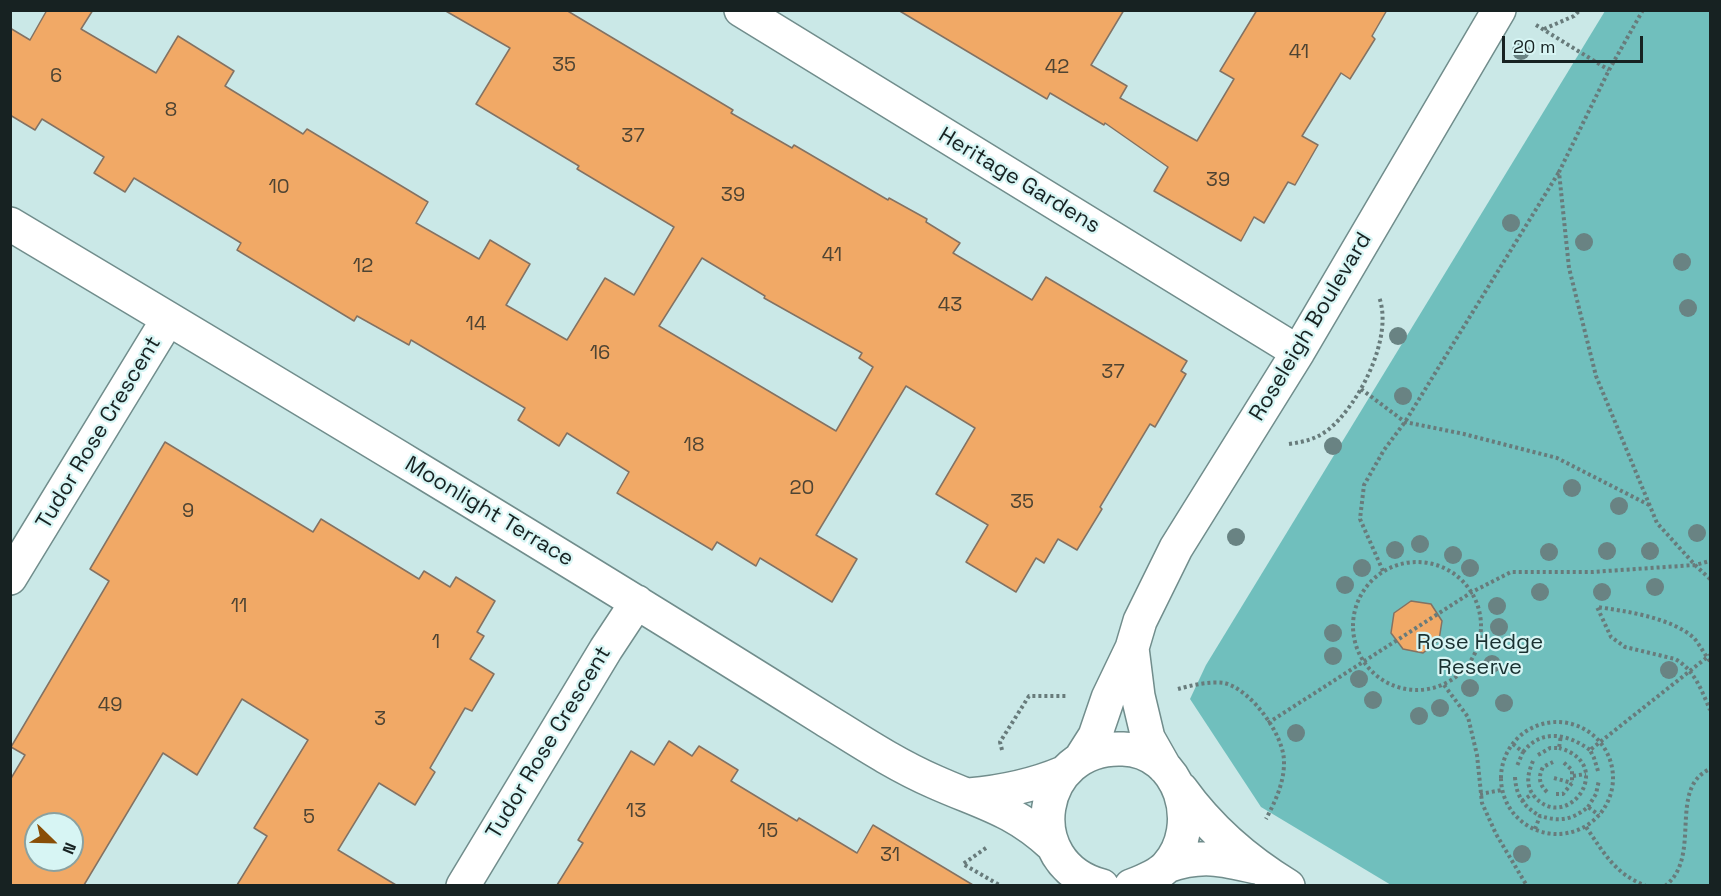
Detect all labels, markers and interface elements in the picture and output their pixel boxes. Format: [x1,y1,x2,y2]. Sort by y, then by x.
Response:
scale bar [1505,24,1646,62]
text: 20 m [1513,35,1556,58]
house number: 41 [1289,41,1309,65]
house number: 35 [552,54,576,78]
house number: 42 [1045,56,1069,80]
house number: 6 [50,65,62,89]
house number: 8 [165,99,177,123]
street label: Heritage Gardens [933,122,1105,240]
house number: 37 [621,125,645,149]
house number: 39 [1206,169,1230,193]
house number: 10 [268,176,290,200]
house number: 39 [721,184,745,208]
street label: Roseleigh Boulevard [1244,228,1378,426]
house number: 41 [822,244,842,268]
house number: 12 [353,255,373,279]
house number: 43 [938,294,962,318]
house number: 14 [466,313,486,337]
street label: Tudor Rose Crescent [31,332,167,534]
house number: 16 [590,342,610,366]
house number: 37 [1101,361,1125,385]
house number: 18 [684,434,704,458]
street label: Moonlight Terrace [400,451,578,573]
house number: 20 [790,477,814,501]
house number: 35 [1010,491,1034,515]
house number: 9 [182,500,194,524]
house number: 11 [231,595,247,619]
park label: Rose Hedge Reserve [1417,630,1543,682]
house number: 1 [432,631,440,655]
street label: Tudor Rose Crescent [481,642,617,844]
house number: 49 [98,694,122,718]
house number: 3 [374,708,386,732]
house number: 13 [626,800,646,824]
house number: 5 [303,806,315,830]
north arrow [24,812,84,872]
house number: 15 [758,820,778,844]
text: N [57,839,81,857]
house number: 31 [880,844,900,868]

